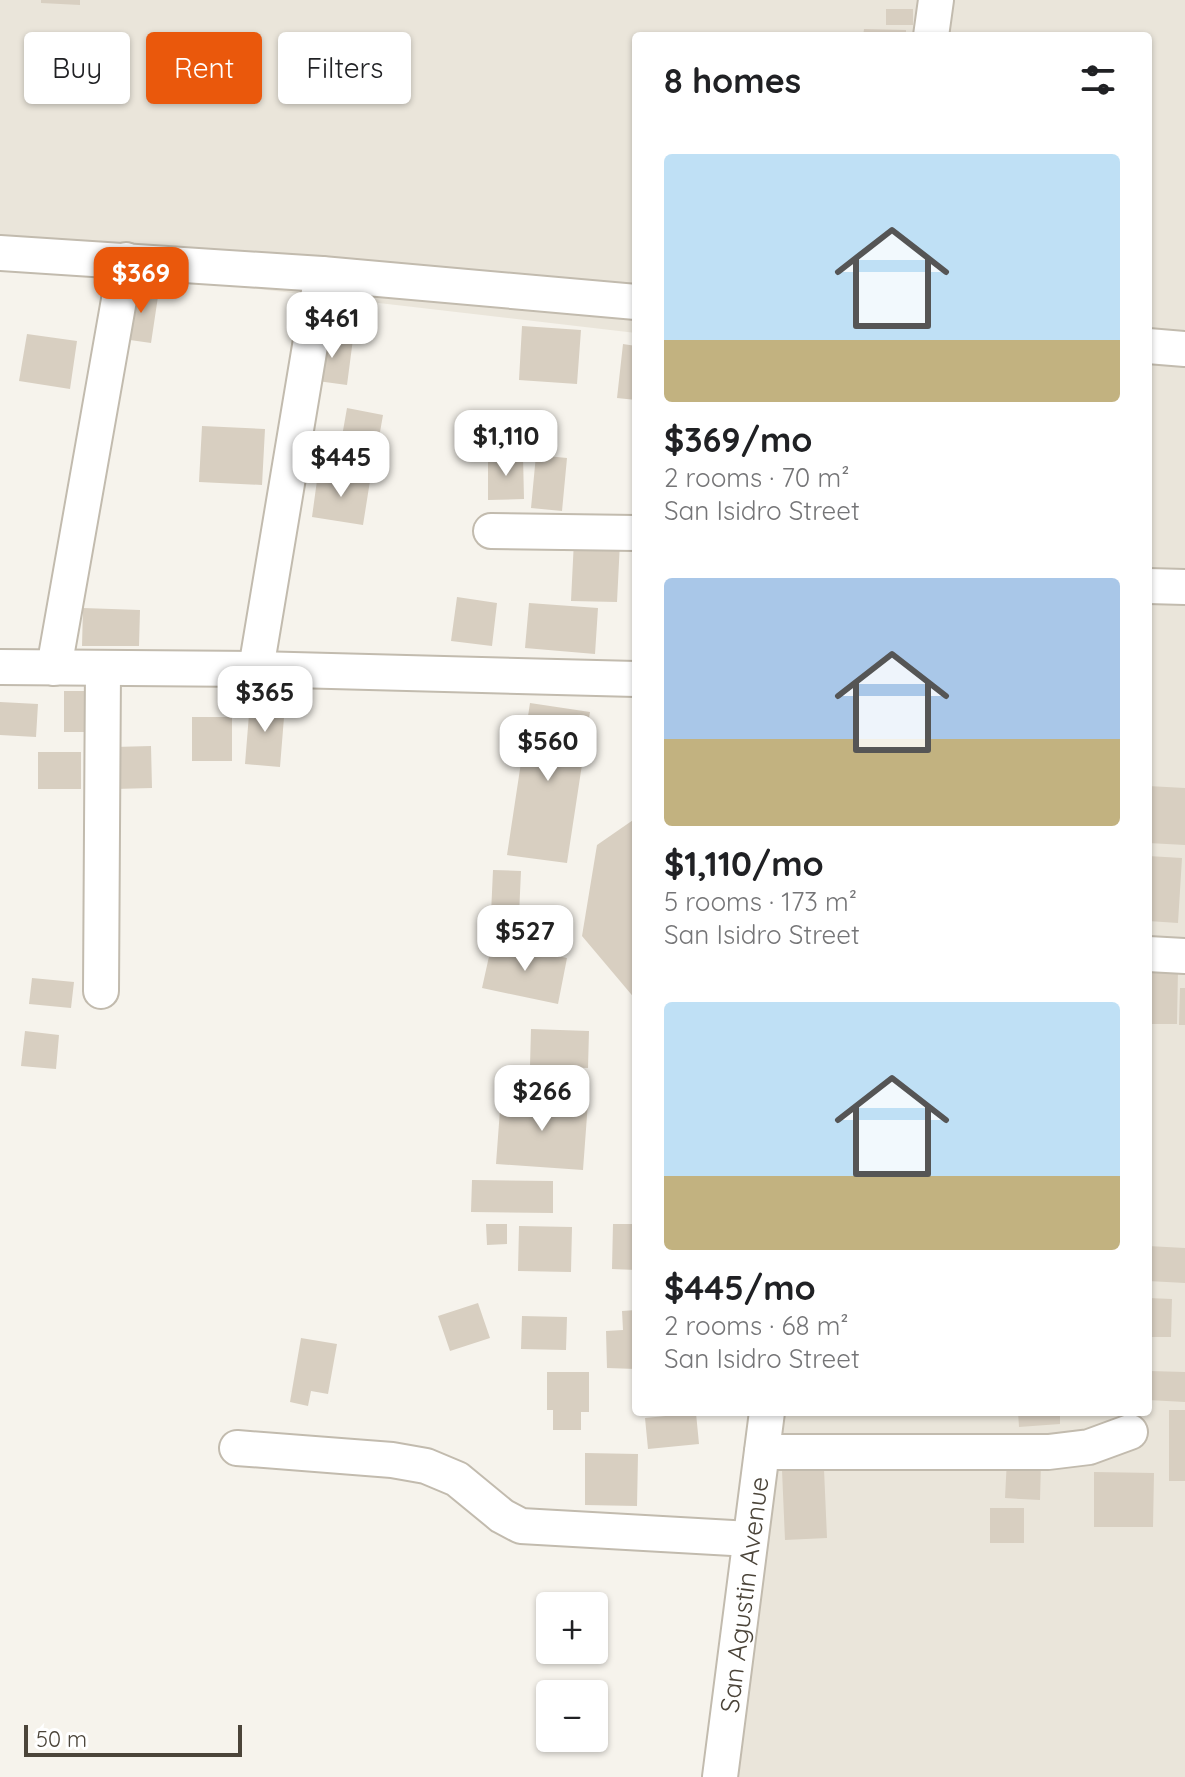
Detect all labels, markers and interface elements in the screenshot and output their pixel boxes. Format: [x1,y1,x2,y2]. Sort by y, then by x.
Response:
chip: Buy [24,32,130,104]
chip: Rent [146,32,262,104]
chip: Filters [278,32,411,104]
icon: filters [1076,58,1120,102]
text: 8 homes [664,59,801,102]
icon: home [820,206,964,350]
pin: $369 [94,247,188,315]
text: $369 [112,256,170,289]
pin: $461 [285,292,379,360]
text: $461 [305,301,359,334]
pin: $1,110 [441,410,571,478]
text: $369/mo [664,418,813,461]
text: $1,110 [472,419,540,452]
pin: $445 [294,431,388,499]
text: $445 [310,440,372,473]
text: 2 rooms · 70 m² [664,461,849,494]
text: San Isidro Street [664,494,860,527]
icon: home [820,630,964,774]
pin: $365 [218,666,312,734]
text: $365 [236,675,294,708]
pin: $560 [501,715,595,783]
text: $560 [518,724,578,757]
text: $1,110/mo [664,842,824,885]
text: 5 rooms · 173 m² [664,885,857,918]
pin: $527 [478,905,572,973]
text: $527 [495,914,555,947]
text: San Isidro Street [664,918,860,951]
icon: home [820,1054,964,1198]
pin: $266 [495,1065,589,1133]
text: $266 [512,1074,572,1107]
text: $445/mo [664,1266,816,1309]
text: 2 rooms · 68 m² [664,1309,849,1342]
text: San Isidro Street [664,1342,860,1375]
street label: San Agustin Avenue [712,1474,775,1715]
map controls [536,1592,608,1752]
button: + [536,1592,608,1664]
button: − [536,1680,608,1752]
scale bar [24,1721,242,1757]
text: 50 m [36,1725,87,1753]

